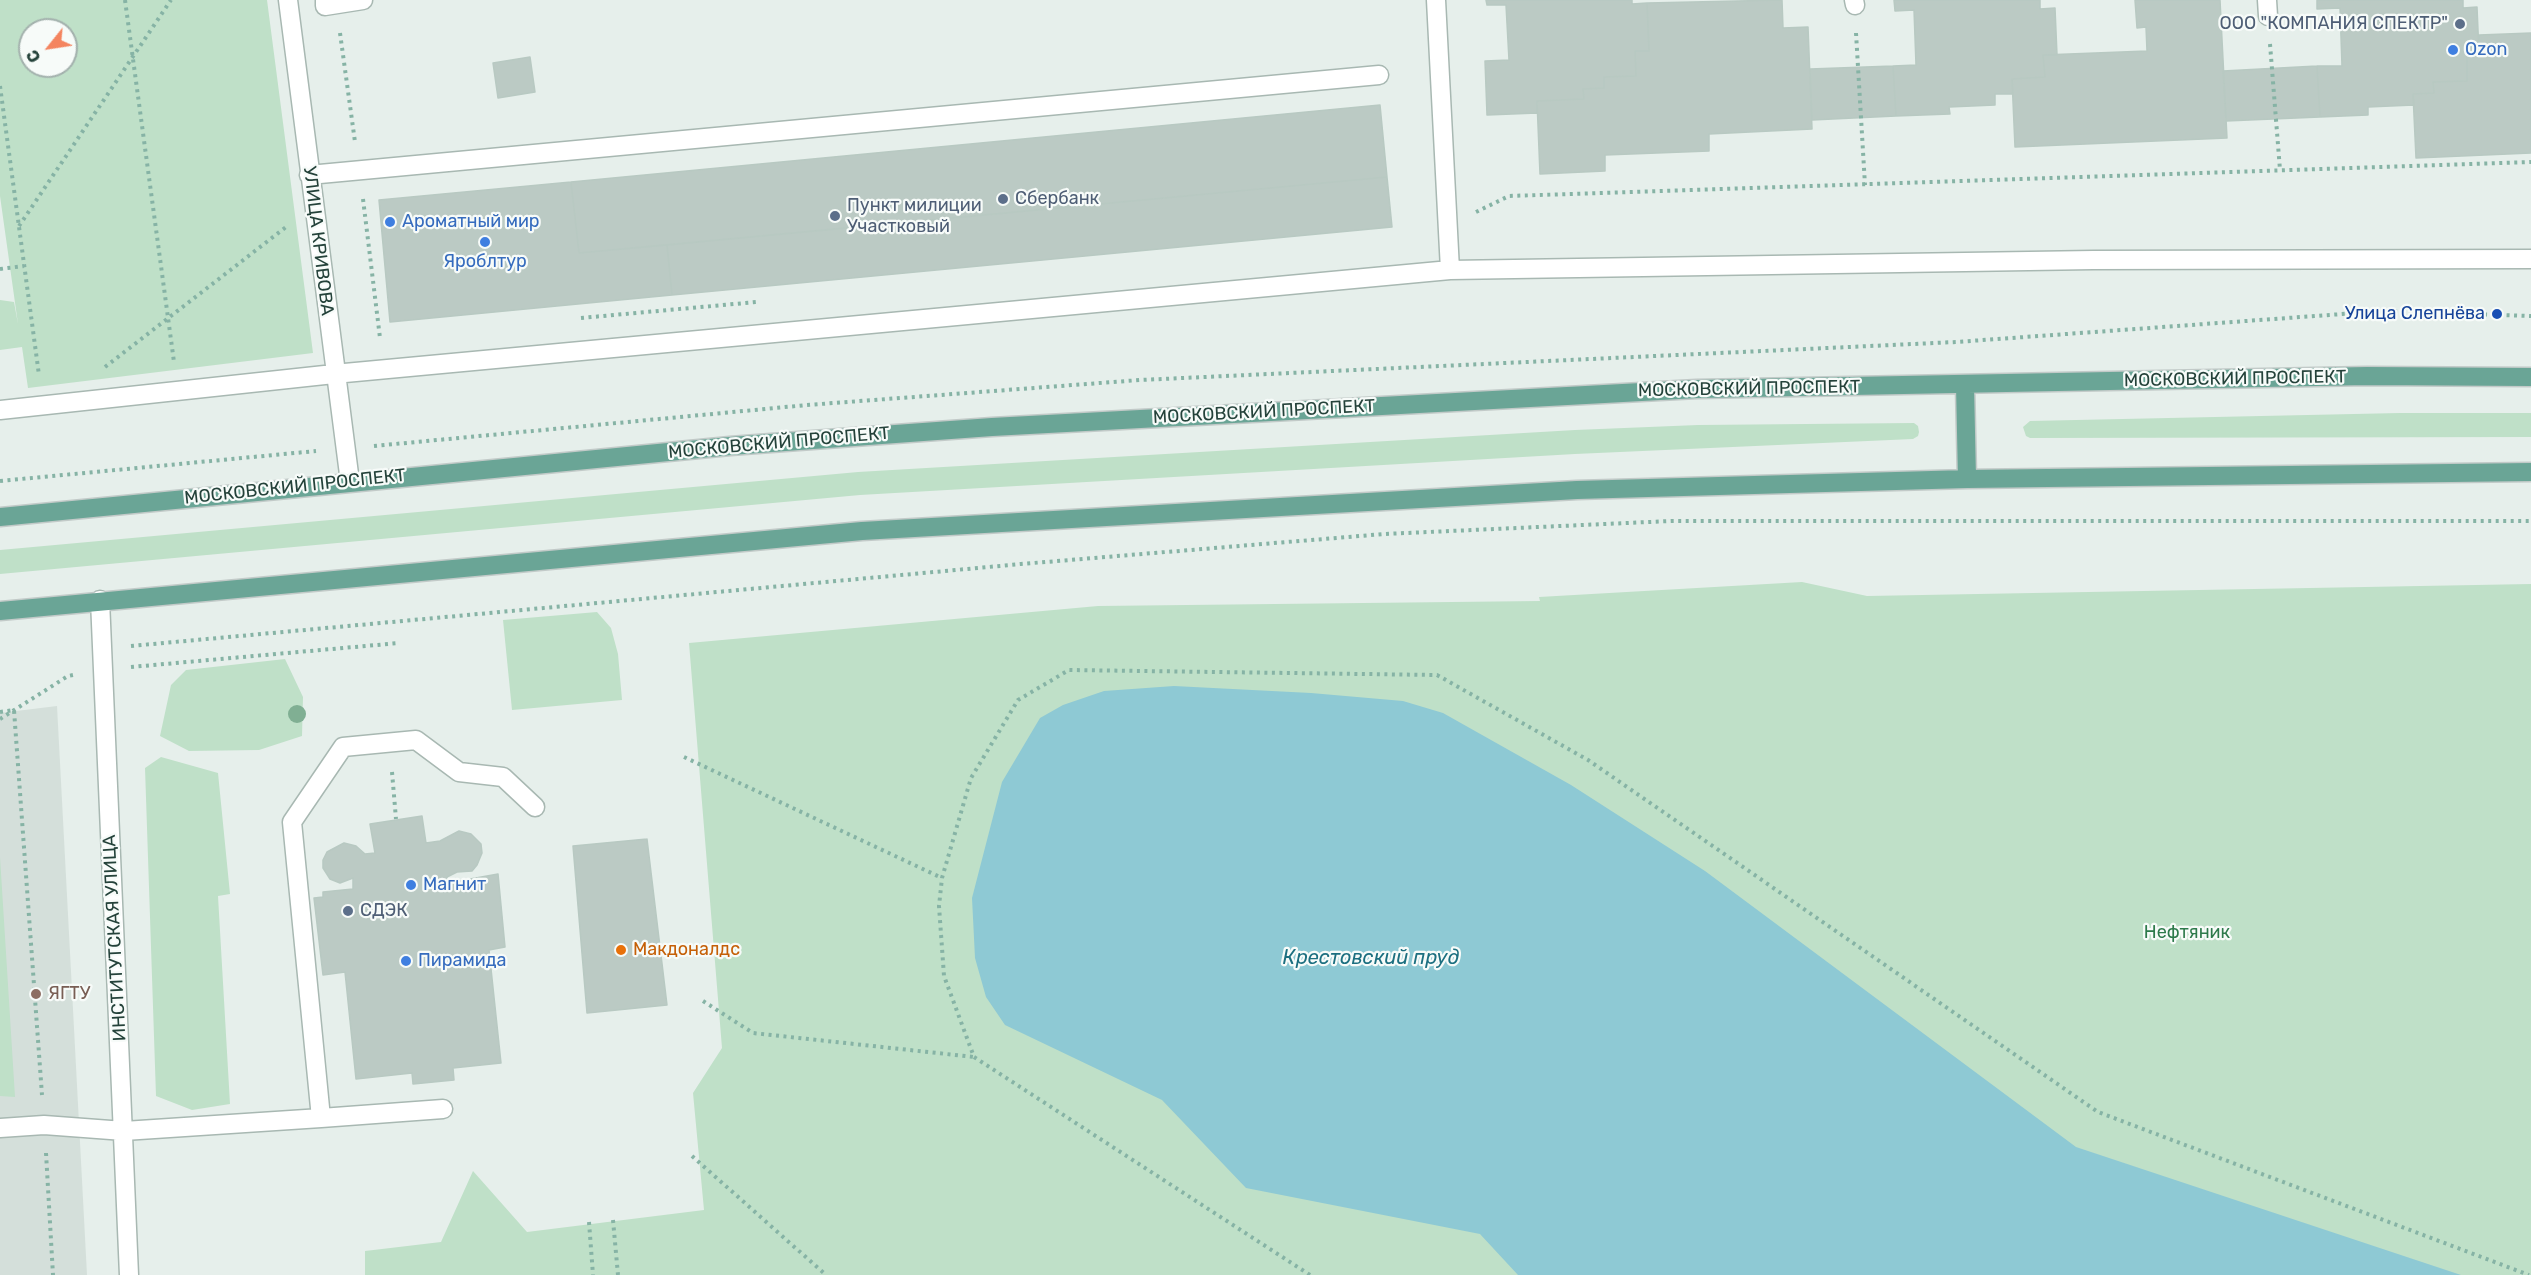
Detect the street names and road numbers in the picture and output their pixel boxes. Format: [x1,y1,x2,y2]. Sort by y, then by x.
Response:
street label: УЛИЦА КРИВОВА [298,165,338,317]
street label: МОСКОВСКИЙ ПРОСПЕКТ [2124,366,2346,392]
street label: МОСКОВСКИЙ ПРОСПЕКТ [1638,376,1860,402]
street label: МОСКОВСКИЙ ПРОСПЕКТ [1152,395,1376,429]
street label: МОСКОВСКИЙ ПРОСПЕКТ [667,423,891,463]
street label: МОСКОВСКИЙ ПРОСПЕКТ [183,465,407,509]
street label: ИНСТИТУТСКАЯ УЛИЦА [99,834,131,1042]

